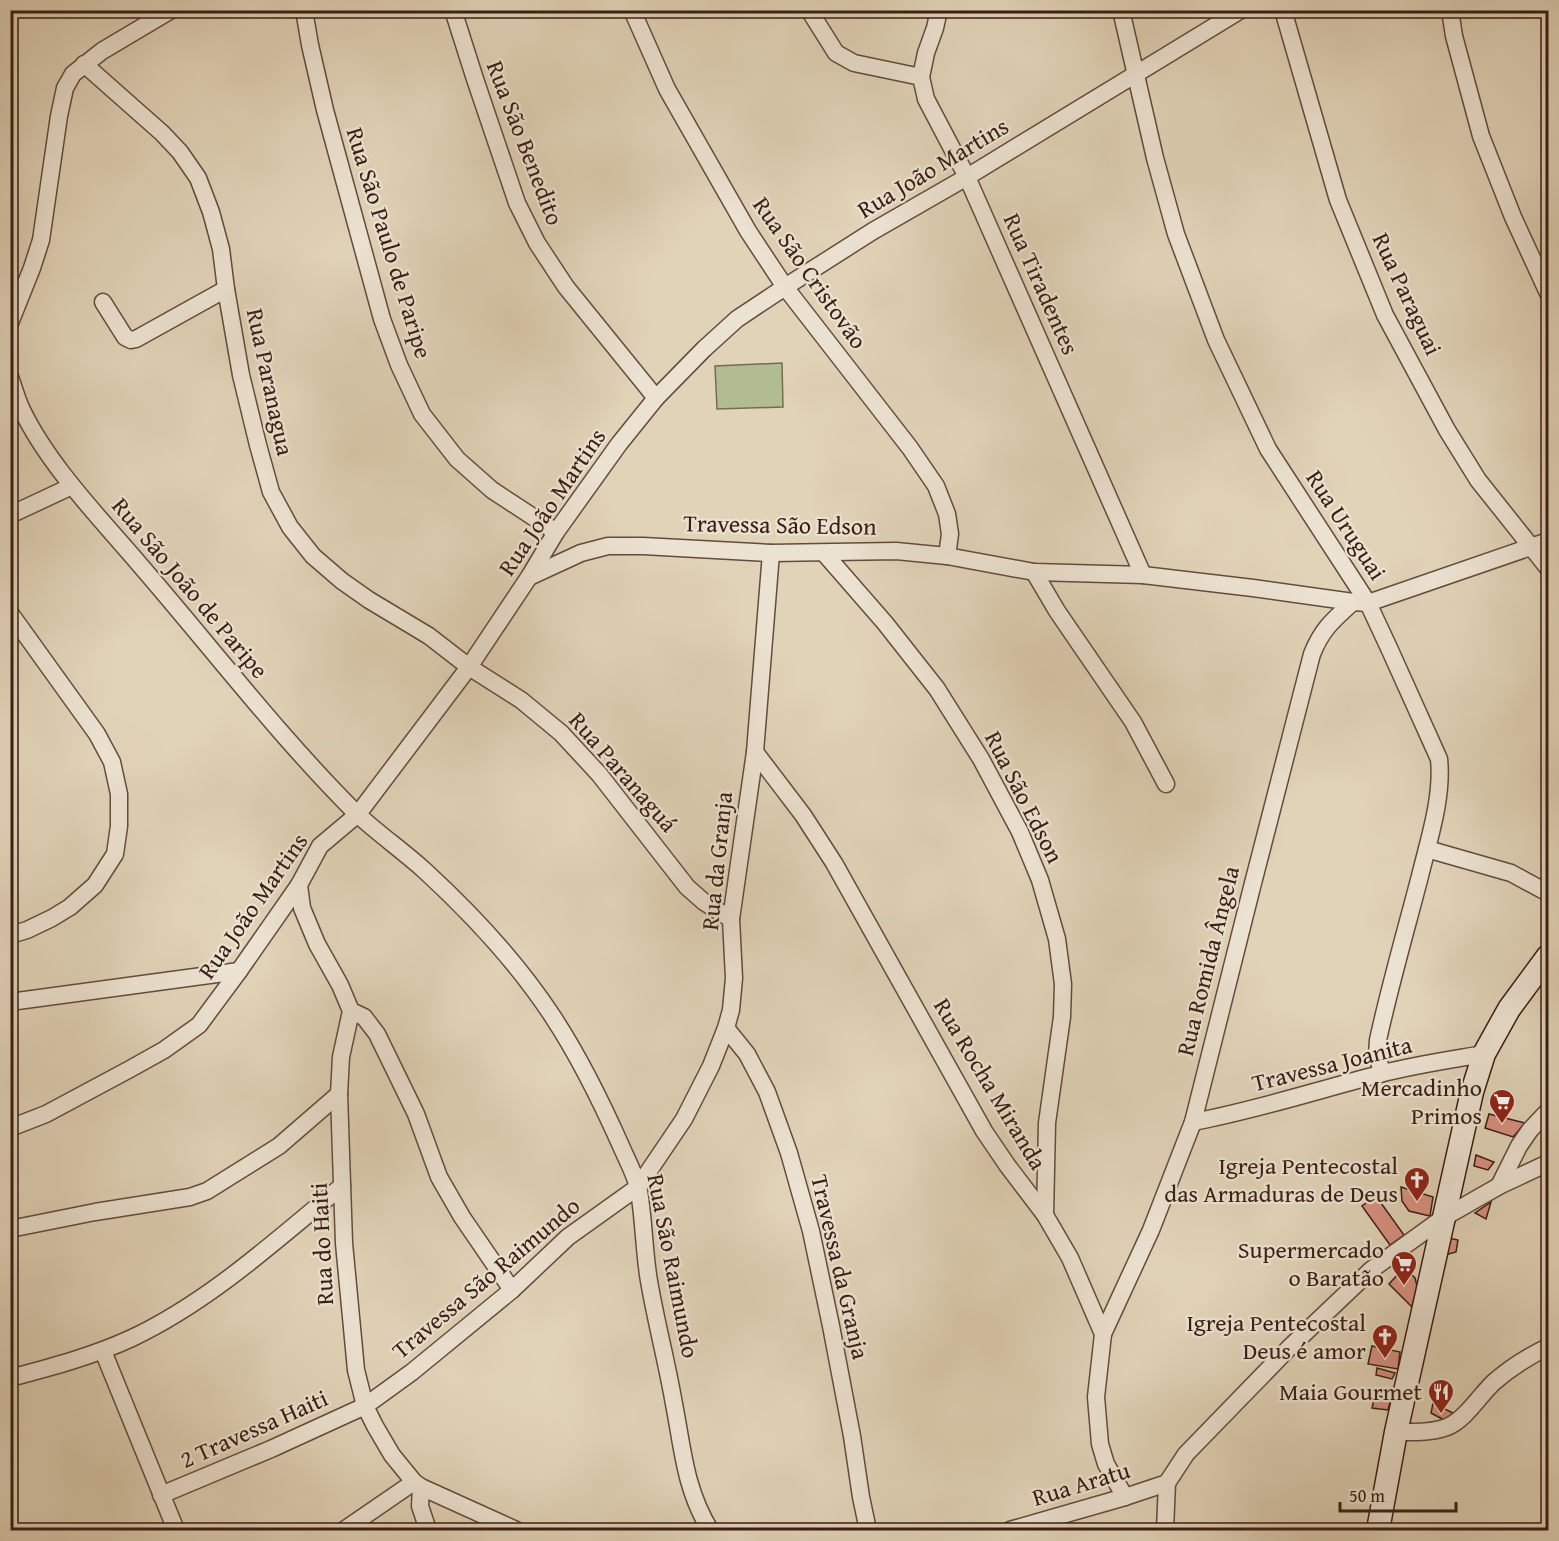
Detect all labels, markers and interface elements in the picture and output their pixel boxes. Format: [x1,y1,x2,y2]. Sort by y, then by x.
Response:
street label: Rua São Benedito [478,55,573,230]
street label: Rua João Martins [850,108,1015,227]
street label: Rua São Paulo de Paripe [338,123,441,363]
street label: Rua São Cristovão [745,189,876,356]
street label: Rua Tiradentes [995,208,1088,360]
street label: Rua Paraguai [1364,227,1451,361]
street label: Rua Paranagua [238,305,303,459]
street label: Rua João Martins [489,421,614,582]
street label: Rua Uruguai [1298,463,1395,587]
street label: Rua São João de Paripe [104,489,277,686]
street label: Travessa São Edson [683,505,877,544]
street label: Rua Paranaguá [561,704,686,840]
street label: Rua São Edson [976,725,1073,869]
street label: Rua da Granja [692,789,741,932]
street label: Rua João Martins [189,826,316,986]
street label: Rua Romida Ângela [1167,862,1248,1060]
street label: Rua Rocha Miranda [925,991,1056,1177]
street label: Travessa Joanita [1248,1027,1416,1100]
place label: Mercadinho Primos [1361,1070,1482,1133]
supermarket icon: Mercadinho Primos [1487,1087,1517,1125]
place label: Igreja Pentecostal das Armaduras de Deus [1164,1148,1398,1211]
church icon: Igreja Pentecostal das Armaduras de Deus [1402,1165,1432,1203]
street label: Rua São Raimundo [638,1171,709,1361]
street label: Travessa da Granja [802,1171,879,1363]
street label: Rua do Haiti [301,1181,342,1306]
street label: Travessa São Raimundo [384,1188,587,1367]
place label: Supermercado o Baratão [1238,1232,1384,1295]
supermarket icon: Supermercado o Baratão [1389,1249,1419,1287]
place label: Igreja Pentecostal Deus é amor [1186,1305,1366,1368]
church icon: Igreja Pentecostal Deus é amor [1370,1322,1400,1360]
place label: Maia Gourmet [1279,1374,1423,1409]
restaurant icon: Maia Gourmet [1426,1377,1456,1415]
street label: 2 Travessa Haiti [174,1380,334,1477]
street label: Rua Aratu [1028,1452,1134,1515]
scale bar [1340,1475,1456,1513]
text: 50 m [1349,1482,1385,1509]

